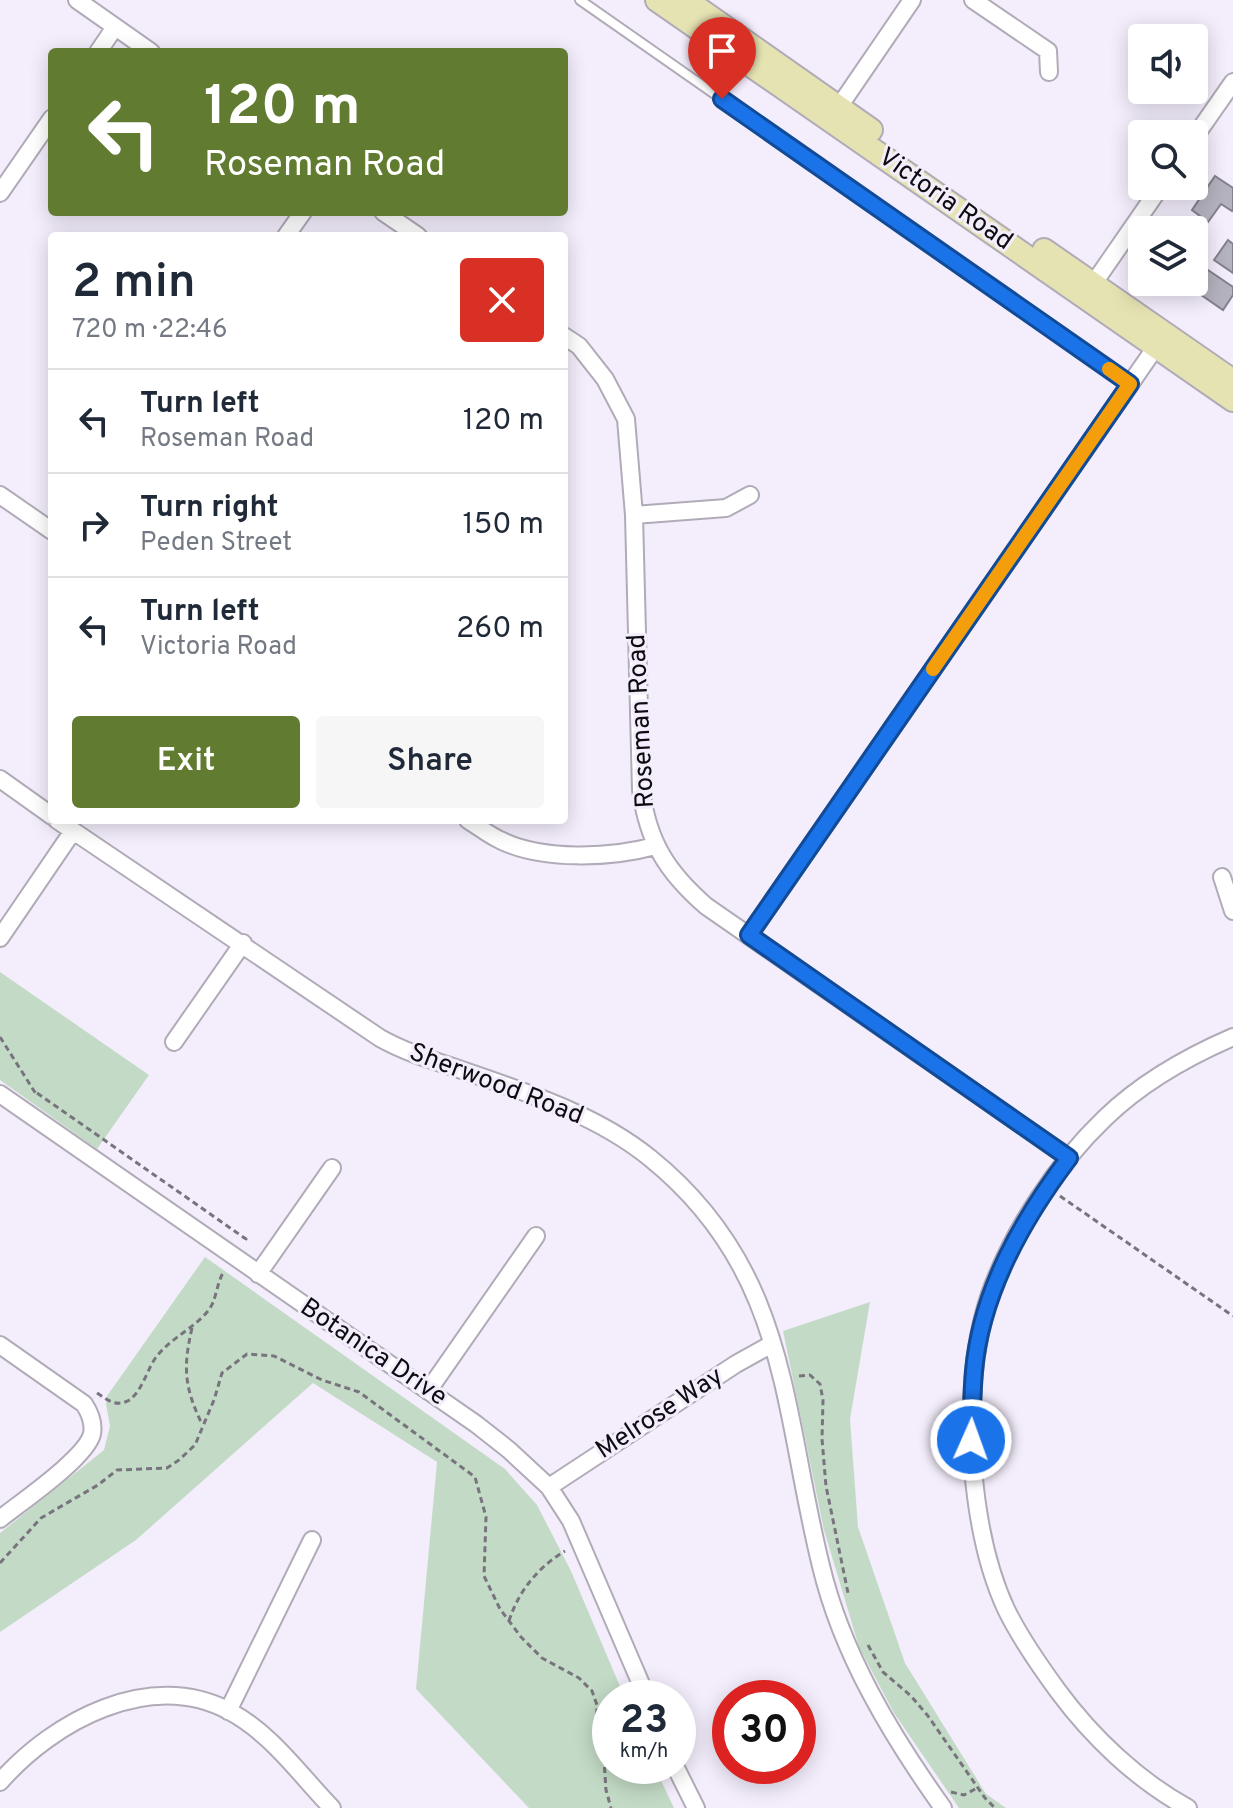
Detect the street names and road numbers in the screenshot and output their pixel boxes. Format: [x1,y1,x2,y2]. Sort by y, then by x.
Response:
street label: Victoria Road [871,142,1019,258]
street label: Roseman Road [621,633,663,809]
street label: Sherwood Road [404,1037,588,1133]
street label: Botanica Drive [293,1292,453,1414]
street label: Melrose Way [590,1361,730,1467]

